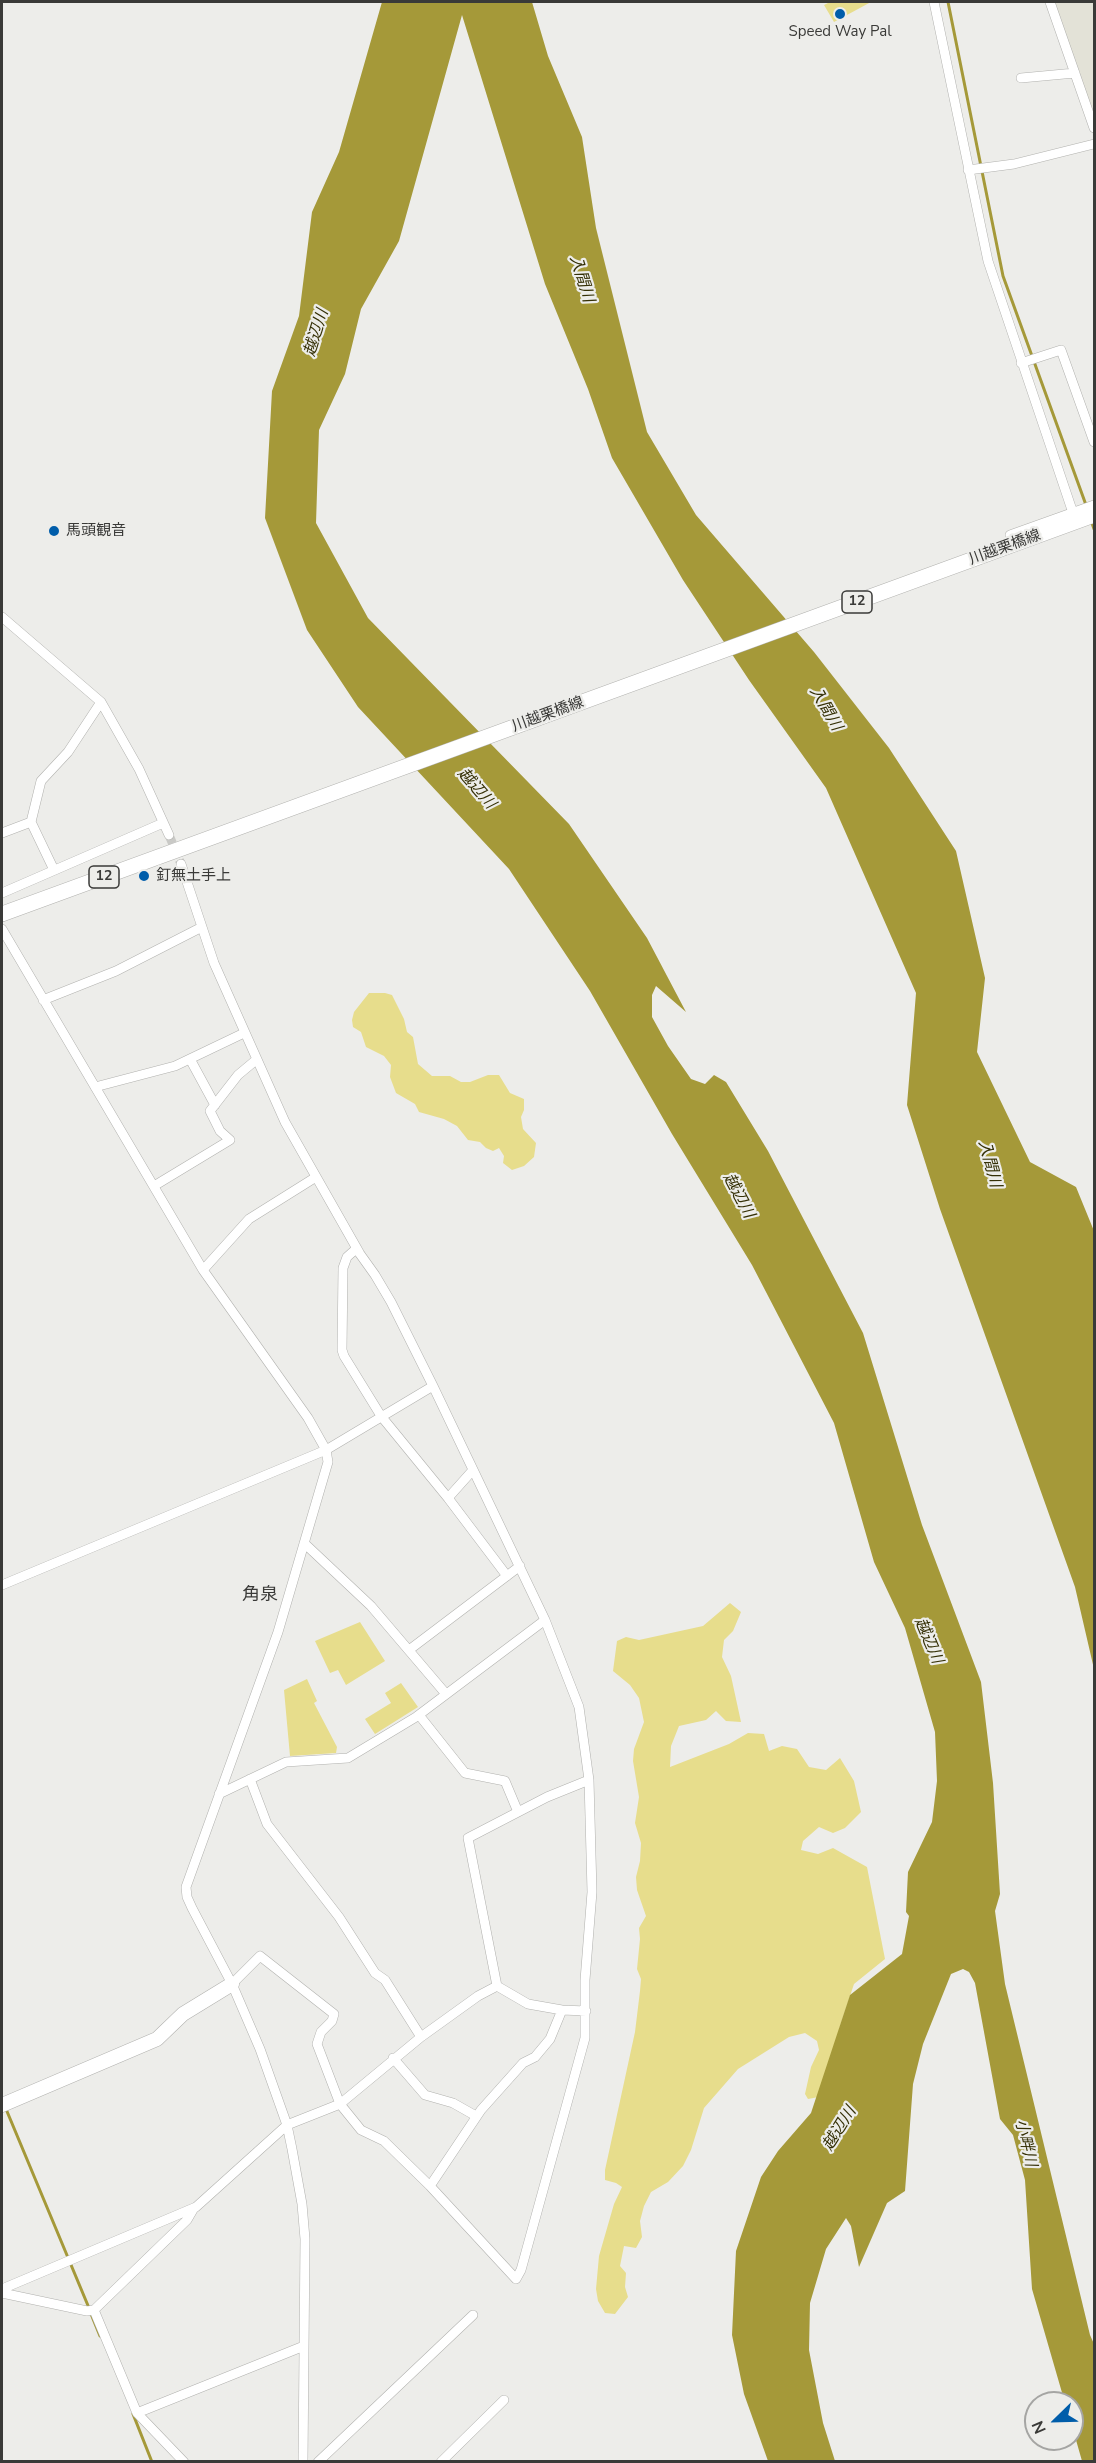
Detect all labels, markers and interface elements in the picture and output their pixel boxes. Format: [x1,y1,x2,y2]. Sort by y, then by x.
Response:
marker: Speed Way Pal [833,7,847,21]
place label: Speed Way Pal [788,23,892,41]
water label: 入間川 [565,253,597,305]
water label: 越辺川 [301,307,333,359]
place label: 馬頭観音 [66,522,126,540]
marker: 馬頭観音 [47,524,61,538]
street label: 川越栗橋線 [967,527,1043,569]
road number: 12 [842,591,872,613]
water label: 入間川 [805,683,845,735]
street label: 川越栗橋線 [510,694,586,736]
water label: 越辺川 [453,765,499,813]
road number: 12 [89,866,119,888]
place label: 釘無土手上 [156,867,231,885]
marker: 釘無土手上 [137,869,151,883]
water label: 入間川 [974,1138,1004,1190]
water label: 越辺川 [718,1170,758,1222]
district label: 角泉 [242,1585,278,1607]
water label: 越辺川 [910,1615,946,1667]
water label: 越辺川 [819,2104,861,2154]
water label: 小畔川 [1010,2117,1040,2169]
north arrow [1024,2391,1084,2451]
text: N [1027,2417,1052,2437]

